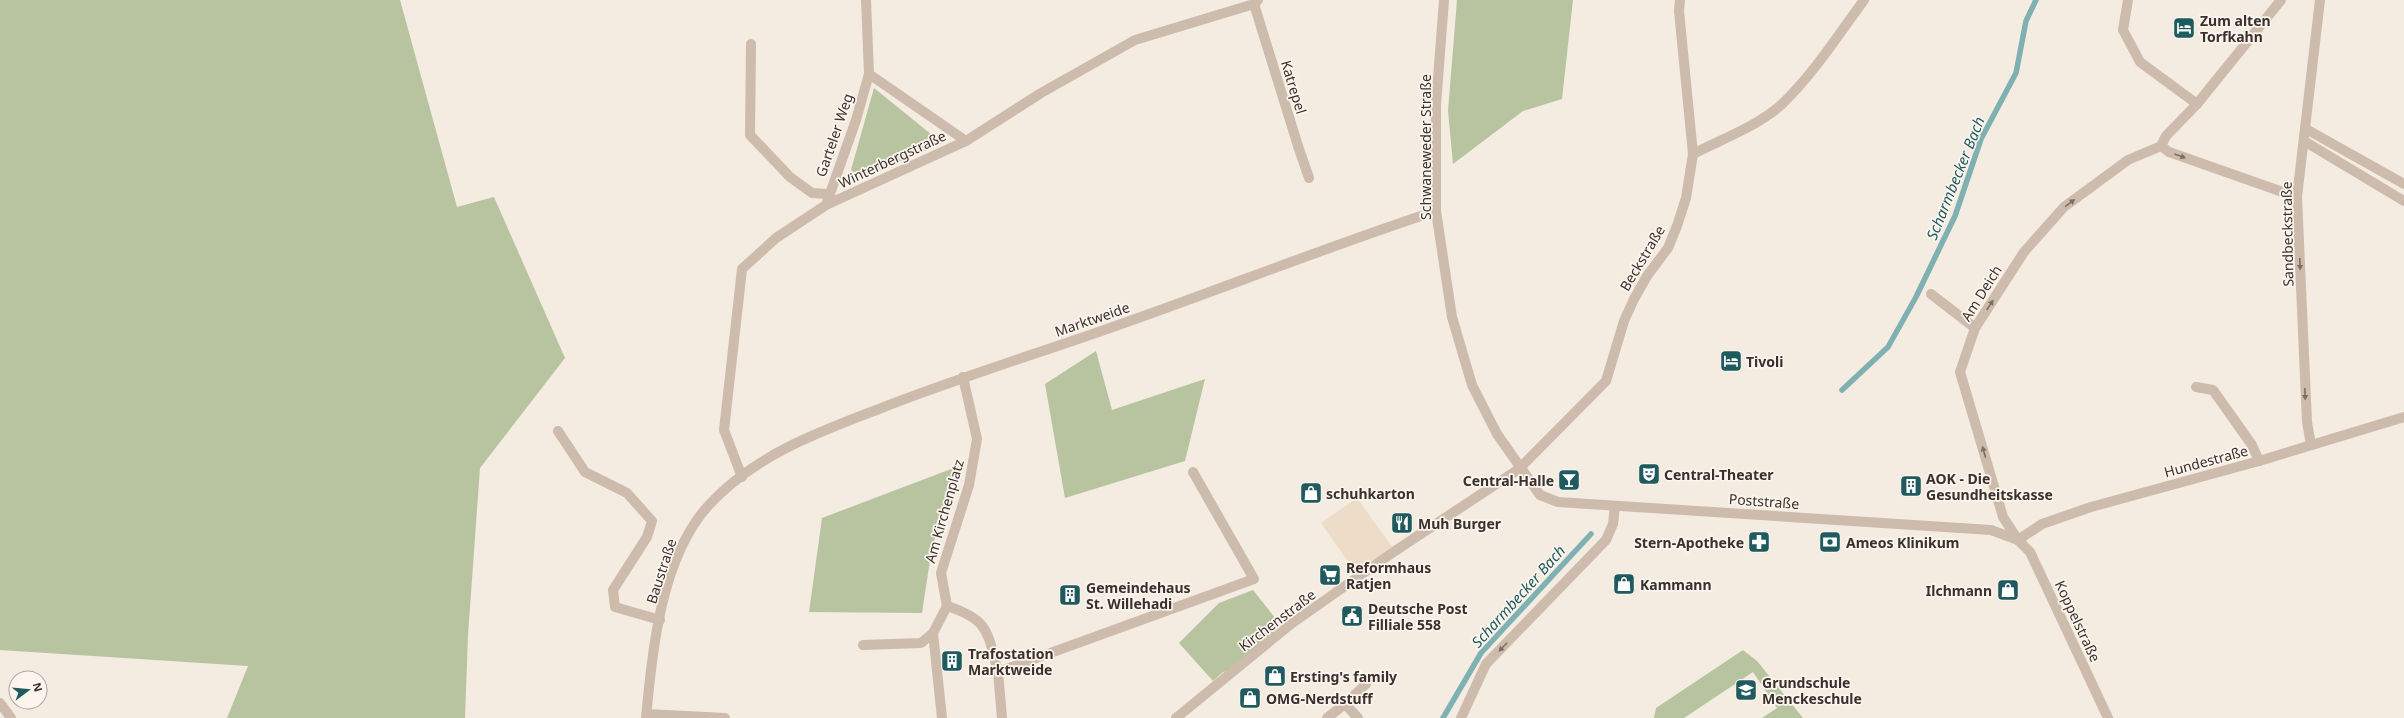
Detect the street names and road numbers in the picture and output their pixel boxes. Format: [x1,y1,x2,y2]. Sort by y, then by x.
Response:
street label: Katrepel [1277,58,1311,116]
street label: Schwaneweder Straße [1416,74,1435,220]
street label: Garteler Weg [811,91,857,179]
street label: Winterbergstraße [835,126,949,192]
street label: Sandbeckstraße [2277,181,2297,287]
street label: Beckstraße [1615,222,1669,294]
street label: Am Deich [1956,261,2006,325]
street label: Marktweide [1052,297,1132,341]
street label: Hundestraße [2162,441,2250,481]
street label: Am Kirchenplatz [920,457,968,565]
street label: Poststraße [1728,489,1800,513]
street label: Baustraße [642,536,680,606]
street label: Koppelstraße [2051,577,2105,665]
street label: Kirchenstraße [1235,585,1319,655]

